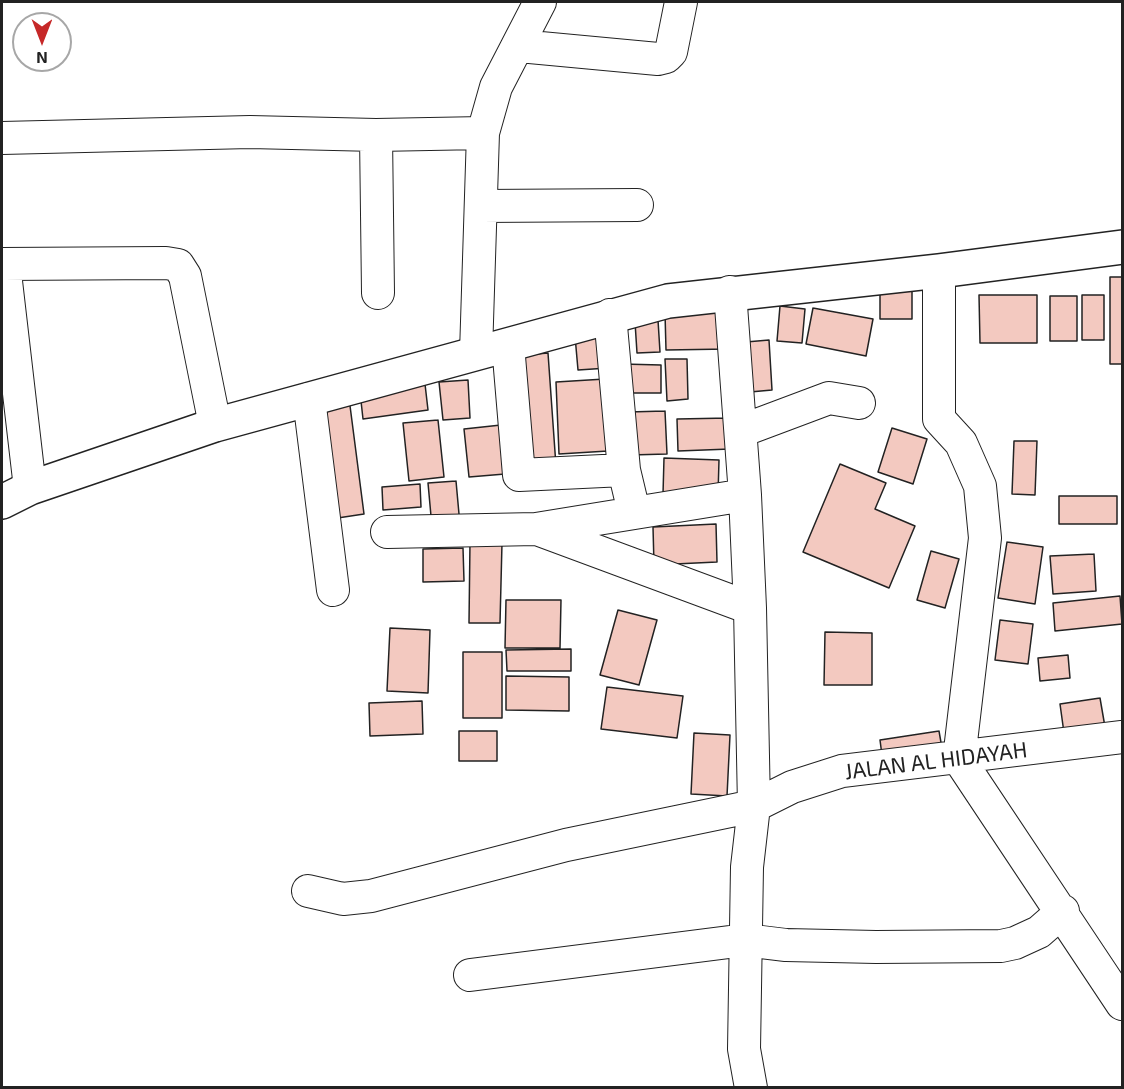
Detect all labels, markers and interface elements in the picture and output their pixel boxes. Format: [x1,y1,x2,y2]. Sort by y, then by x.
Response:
north arrow [12,12,72,72]
text: N [36,49,48,68]
street label: JALAN AL HIDAYAH [843,737,1029,785]

